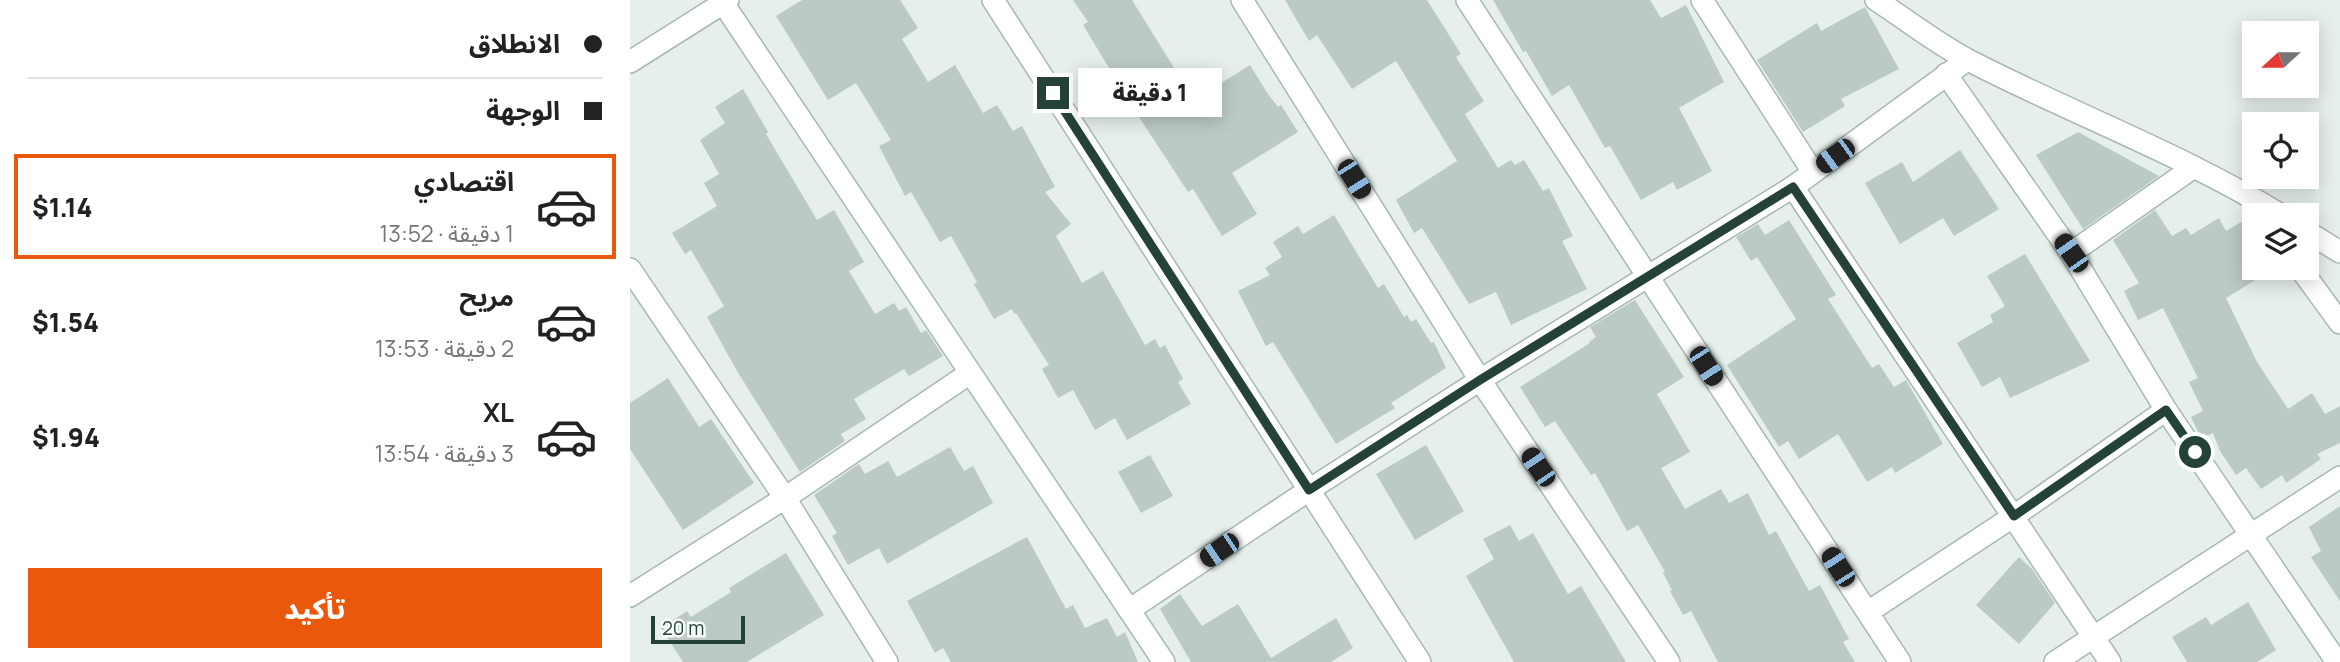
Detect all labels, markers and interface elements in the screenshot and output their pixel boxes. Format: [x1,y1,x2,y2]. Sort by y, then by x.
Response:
north arrow [2242,21,2319,98]
map controls [2242,21,2319,280]
text: الانطلاق [469,25,560,61]
callout: 1 دقيقة [1078,68,1221,118]
text: 1 دقيقة [1112,76,1188,108]
route end [1037,77,1069,109]
text: الوجهة [486,92,560,128]
button: locate [2242,112,2319,189]
car [1812,135,1859,177]
car [1334,156,1375,202]
text: اقتصادي [414,163,514,199]
icon: car [535,175,598,238]
text: $1.14 [32,189,92,225]
button: layers [2242,203,2319,280]
text: 1 دقيقة · 13:52 [379,217,514,249]
car [2051,230,2092,276]
text: مريح [459,278,514,314]
icon: car [535,290,598,353]
text: $1.54 [32,304,99,340]
text: 2 دقيقة · 13:53 [375,332,514,364]
car [1686,343,1727,389]
text: XL [483,394,514,430]
icon: car [535,405,598,468]
text: $1.94 [32,419,100,455]
route start [2179,436,2211,468]
text: 3 دقيقة · 13:54 [374,437,514,469]
car [1518,444,1559,490]
car [1196,530,1243,570]
car [1818,544,1859,590]
button: تأكيد [28,568,602,648]
scale bar [651,613,746,645]
text: 20 m [662,615,704,641]

